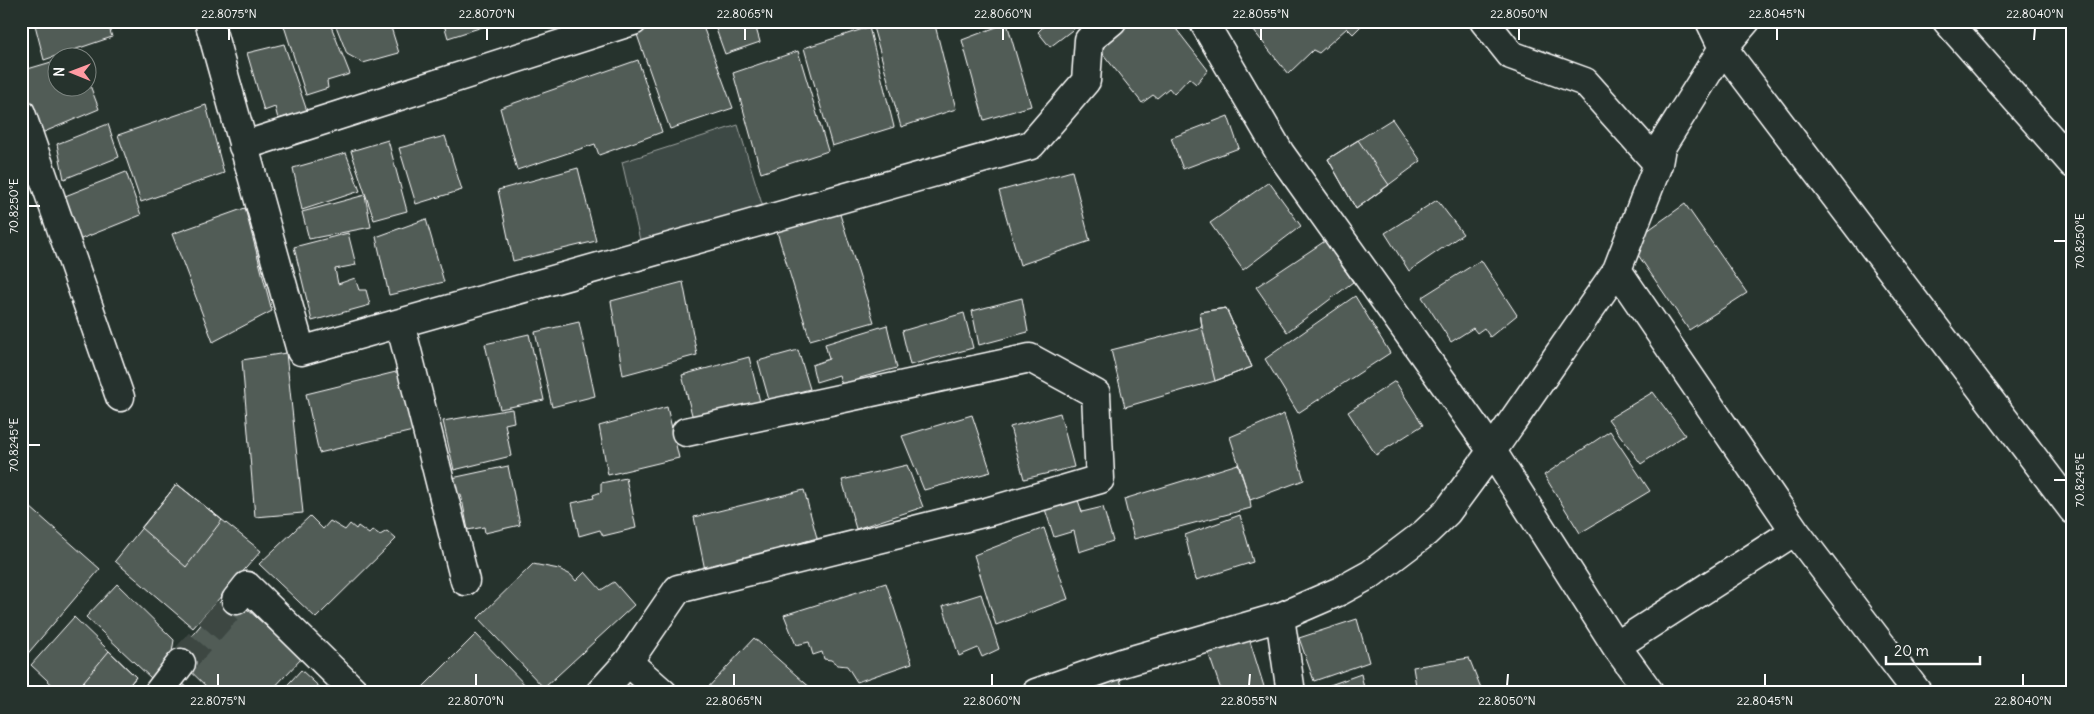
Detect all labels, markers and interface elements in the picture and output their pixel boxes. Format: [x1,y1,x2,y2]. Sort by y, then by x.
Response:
text: 22.8075°N [201,6,257,21]
text: 22.8070°N [459,6,515,21]
text: 22.8065°N [717,6,773,21]
text: 22.8060°N [974,6,1032,21]
text: 22.8055°N [1233,6,1289,21]
text: 22.8050°N [1490,6,1548,21]
text: 22.8045°N [1749,6,1805,21]
text: 22.8040°N [2006,6,2064,21]
north arrow [48,48,98,98]
text: N [50,67,68,77]
text: 70.8250°E [6,178,21,234]
text: 70.8250°E [2072,213,2087,269]
text: 70.8245°E [6,418,21,472]
text: 70.8245°E [2072,453,2087,507]
scale bar [1886,634,1980,666]
text: 20 m [1894,641,1929,660]
text: 22.8075°N [190,693,246,708]
text: 22.8070°N [448,693,504,708]
text: 22.8065°N [706,693,762,708]
text: 22.8060°N [963,693,1021,708]
text: 22.8055°N [1221,693,1277,708]
text: 22.8050°N [1478,693,1536,708]
text: 22.8045°N [1737,693,1793,708]
text: 22.8040°N [1994,693,2052,708]

